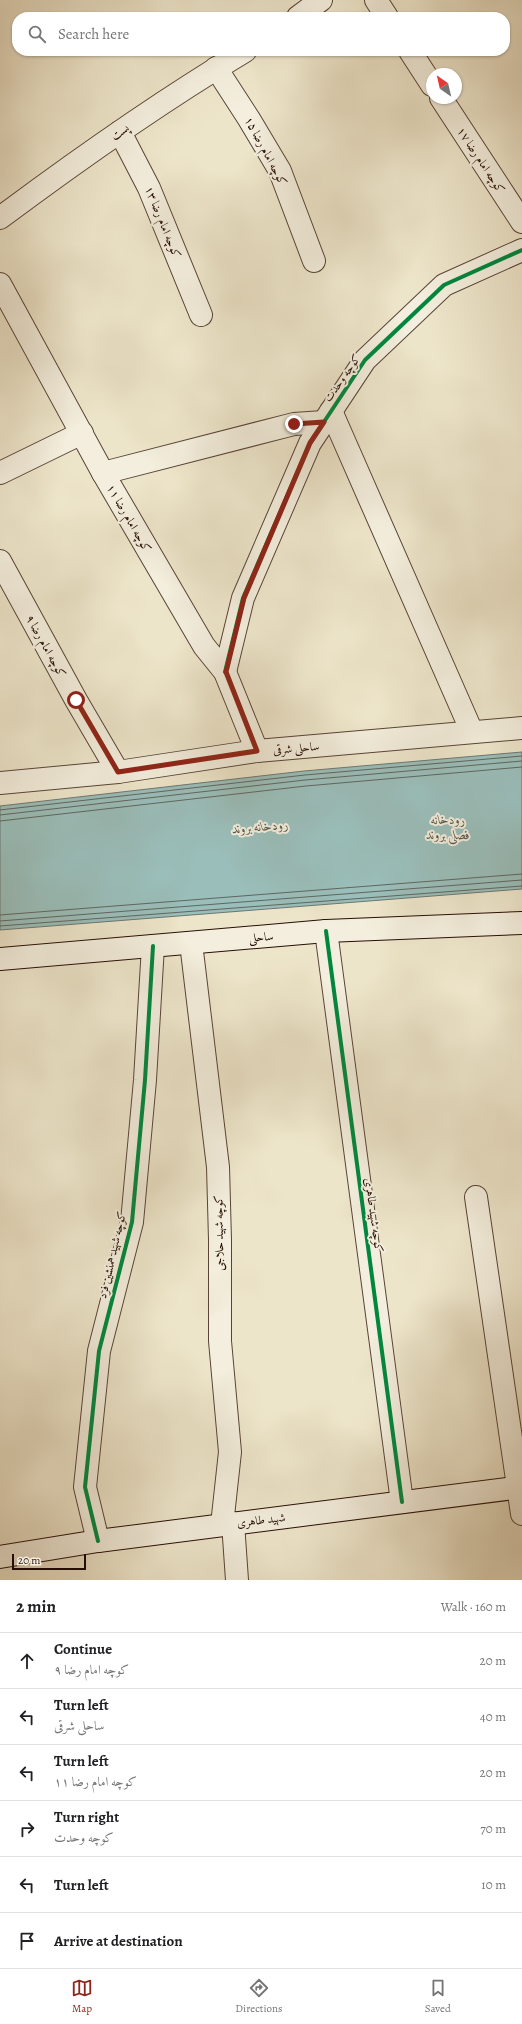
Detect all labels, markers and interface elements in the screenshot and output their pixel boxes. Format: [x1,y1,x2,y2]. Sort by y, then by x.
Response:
search box [12,12,510,56]
icon: search [26,23,48,45]
text: Search here [58,24,129,44]
north arrow [426,68,462,104]
street label: کوچه امام رضا ۱۵ [238,114,291,190]
street label: پست [108,119,134,144]
street label: کوچه امام رضا ۱۷ [451,124,509,198]
street label: کوچه امام رضا ۱۳ [138,184,185,262]
street label: کوچه وحدت [320,351,365,406]
route end [285,415,303,433]
street label: کوچه امام رضا ۱۱ [100,481,155,557]
street label: کوچه امام رضا ۹ [20,612,70,682]
route start [67,691,85,709]
street label: ساحلی شرقی [272,738,320,759]
water label: رودخانه فصلی بروند [426,811,470,845]
water label: رودخانه بروند [231,816,289,837]
street label: ساحلی [248,928,274,947]
street label: کوچه شهید طاهری [360,1177,387,1254]
street label: کوچه شهید حلاجی [210,1195,229,1271]
street label: کوچه شهید همنشین فرد [94,1210,131,1300]
street label: شهید طاهری [236,1509,286,1531]
scale bar [12,1552,86,1571]
text: 20 m [18,1553,40,1568]
text: 2 min [16,1595,56,1618]
text: Walk · 160 m [441,1598,506,1615]
text: Continue [54,1639,112,1659]
icon: ahead [16,1650,38,1672]
text: 20 m [480,1652,506,1669]
text: کوچه امام رضا ۹ [54,1661,129,1678]
text: Turn left [54,1695,109,1715]
icon: left [16,1706,38,1728]
text: 40 m [480,1708,506,1725]
text: ساحلی شرقی [54,1717,104,1734]
text: Turn left [54,1751,109,1771]
icon: left [16,1762,38,1784]
text: 20 m [480,1764,506,1781]
text: کوچه امام رضا ۱۱ [54,1773,137,1790]
text: Turn right [54,1807,119,1827]
icon: right [16,1818,38,1840]
text: 70 m [480,1820,506,1837]
text: کوچه وحدت [54,1829,114,1846]
icon: left [16,1874,38,1896]
text: Turn left [54,1875,109,1895]
text: 10 m [481,1876,506,1893]
icon: arrive [16,1930,38,1952]
text: Arrive at destination [54,1931,183,1951]
tab: Map [71,1977,93,2016]
tab: Directions [235,1977,283,2016]
tab: Saved [425,1977,451,2016]

